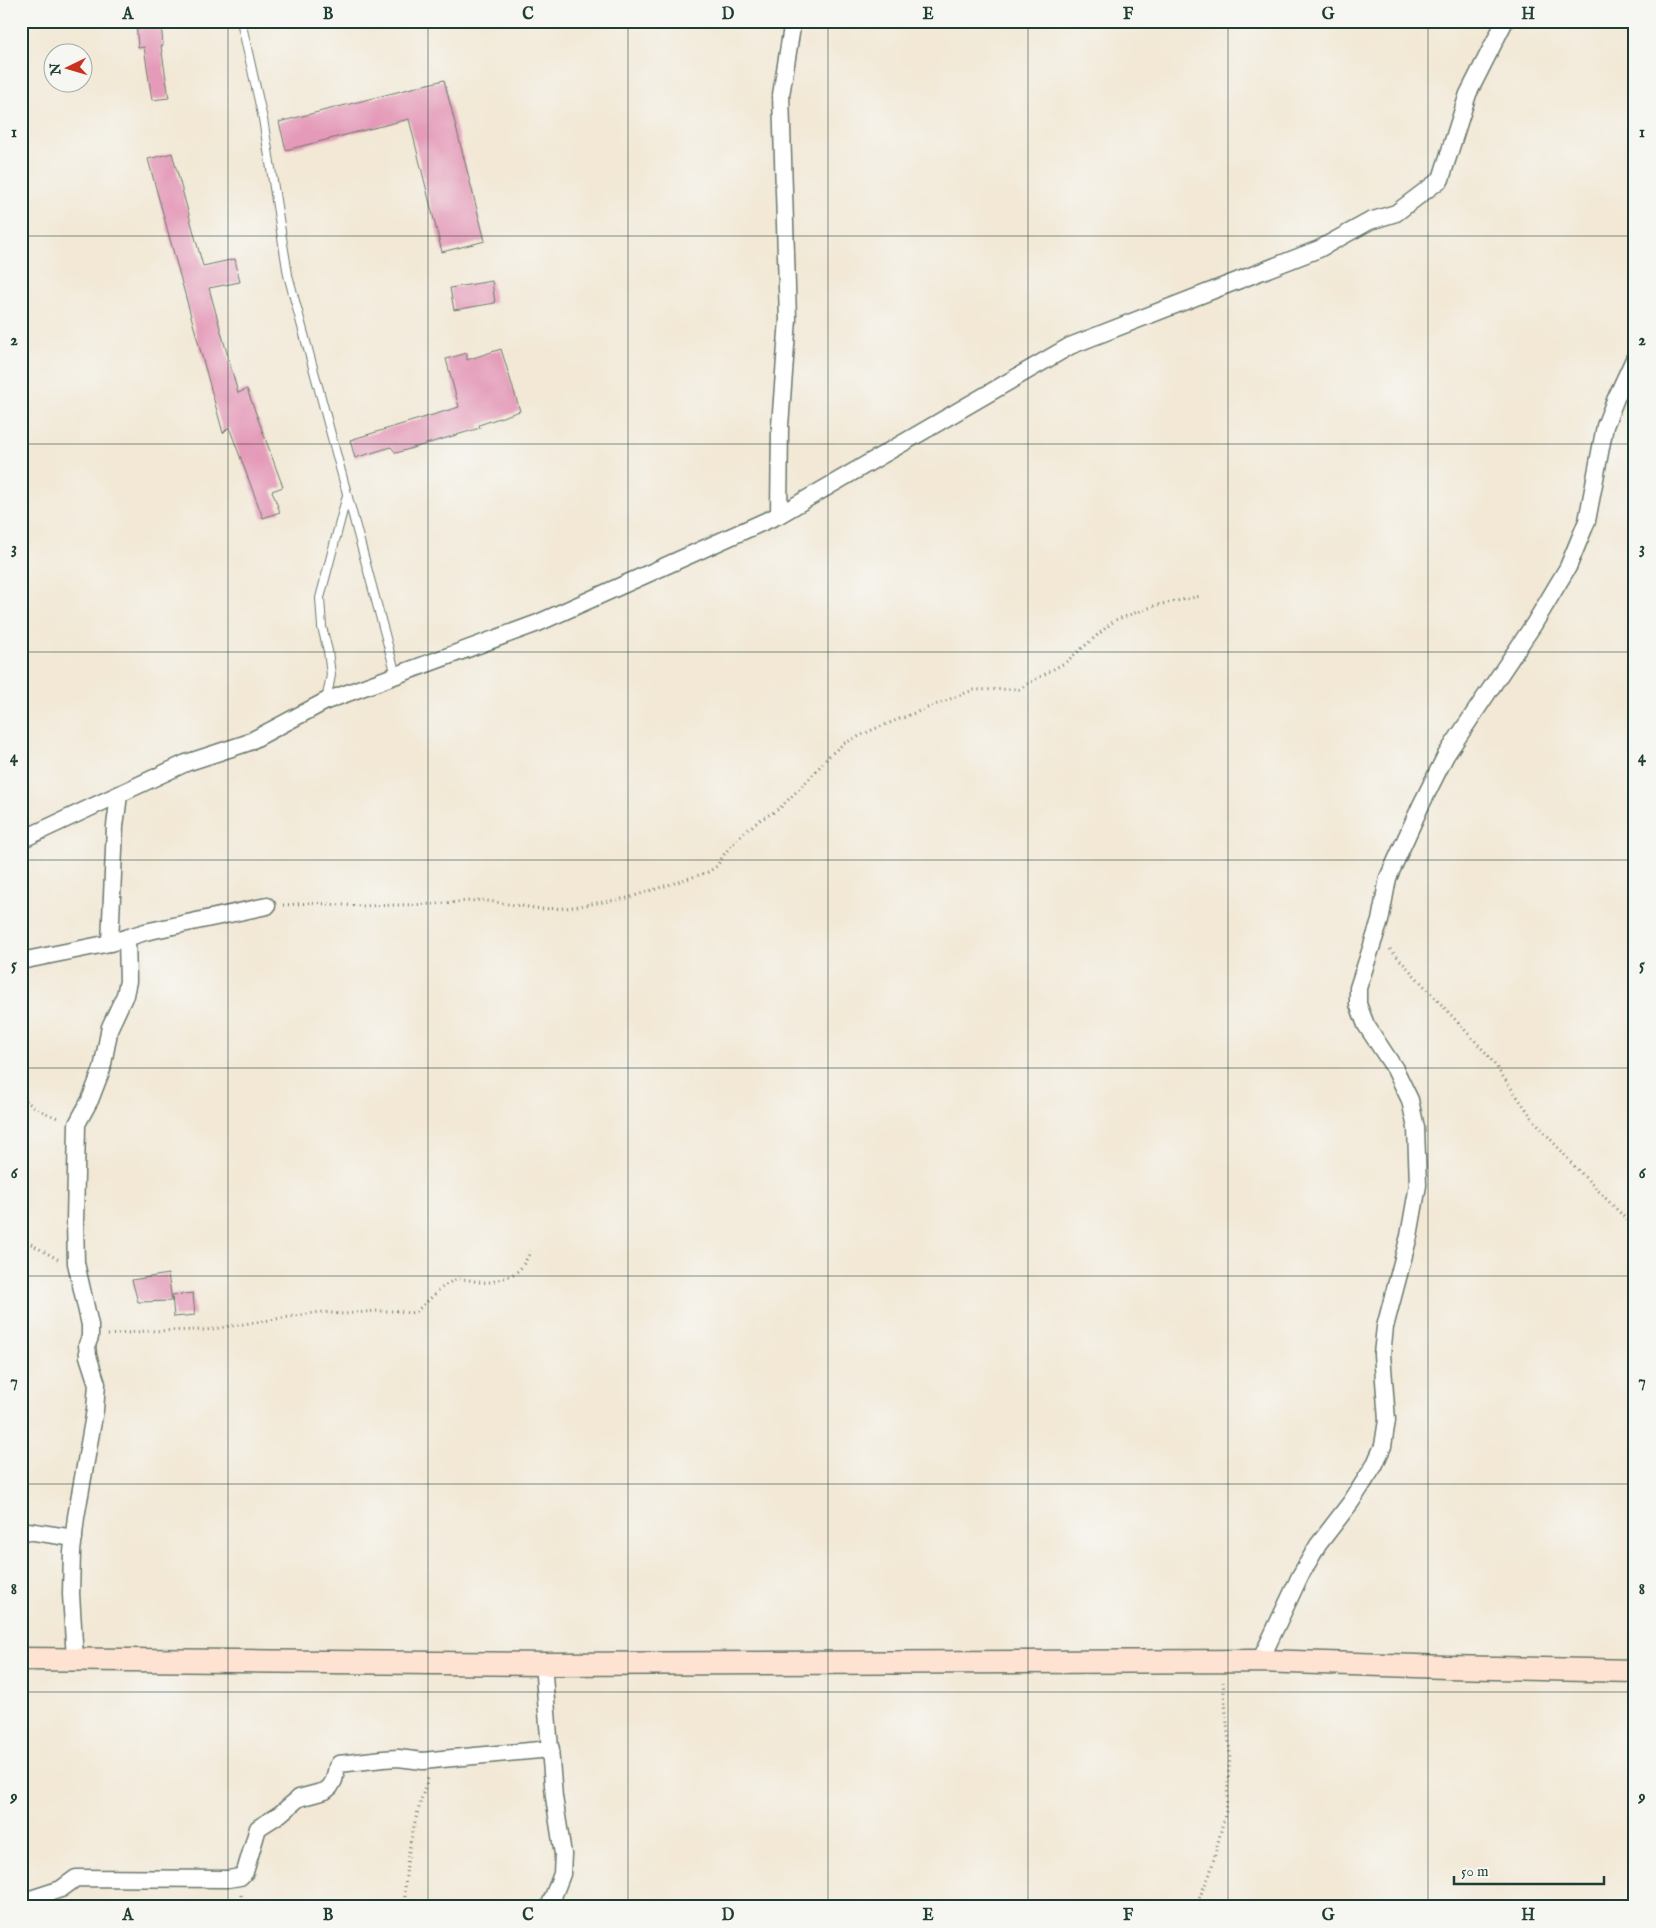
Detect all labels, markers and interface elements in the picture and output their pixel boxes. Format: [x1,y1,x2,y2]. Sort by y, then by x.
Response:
text: A [122,5,135,25]
text: B [323,5,334,25]
text: C [522,5,534,25]
text: D [722,5,735,25]
text: E [922,5,934,25]
text: F [1123,5,1134,25]
text: G [1322,5,1335,25]
text: H [1521,5,1535,25]
north arrow [42,42,92,92]
text: N [47,62,66,77]
text: 1 [11,123,17,143]
text: 1 [1639,123,1645,143]
text: 2 [10,331,18,351]
text: 2 [1638,331,1646,351]
text: 3 [11,539,17,559]
text: 3 [1639,539,1645,559]
text: 4 [10,748,19,768]
text: 4 [1638,748,1647,768]
text: 5 [11,956,17,976]
text: 5 [1639,956,1645,976]
text: 6 [11,1164,19,1184]
text: 6 [1639,1164,1647,1184]
text: 7 [10,1372,18,1392]
text: 7 [1638,1372,1646,1392]
text: 8 [11,1580,17,1600]
text: 8 [1639,1580,1645,1600]
text: 9 [10,1788,18,1808]
text: 9 [1638,1788,1646,1808]
scale bar [1454,1853,1604,1885]
text: 50 m [1461,1862,1489,1881]
text: A [122,1906,135,1926]
text: B [323,1906,334,1926]
text: C [522,1906,534,1926]
text: D [722,1906,735,1926]
text: E [922,1906,934,1926]
text: F [1123,1906,1134,1926]
text: G [1322,1906,1335,1926]
text: H [1521,1906,1535,1926]

